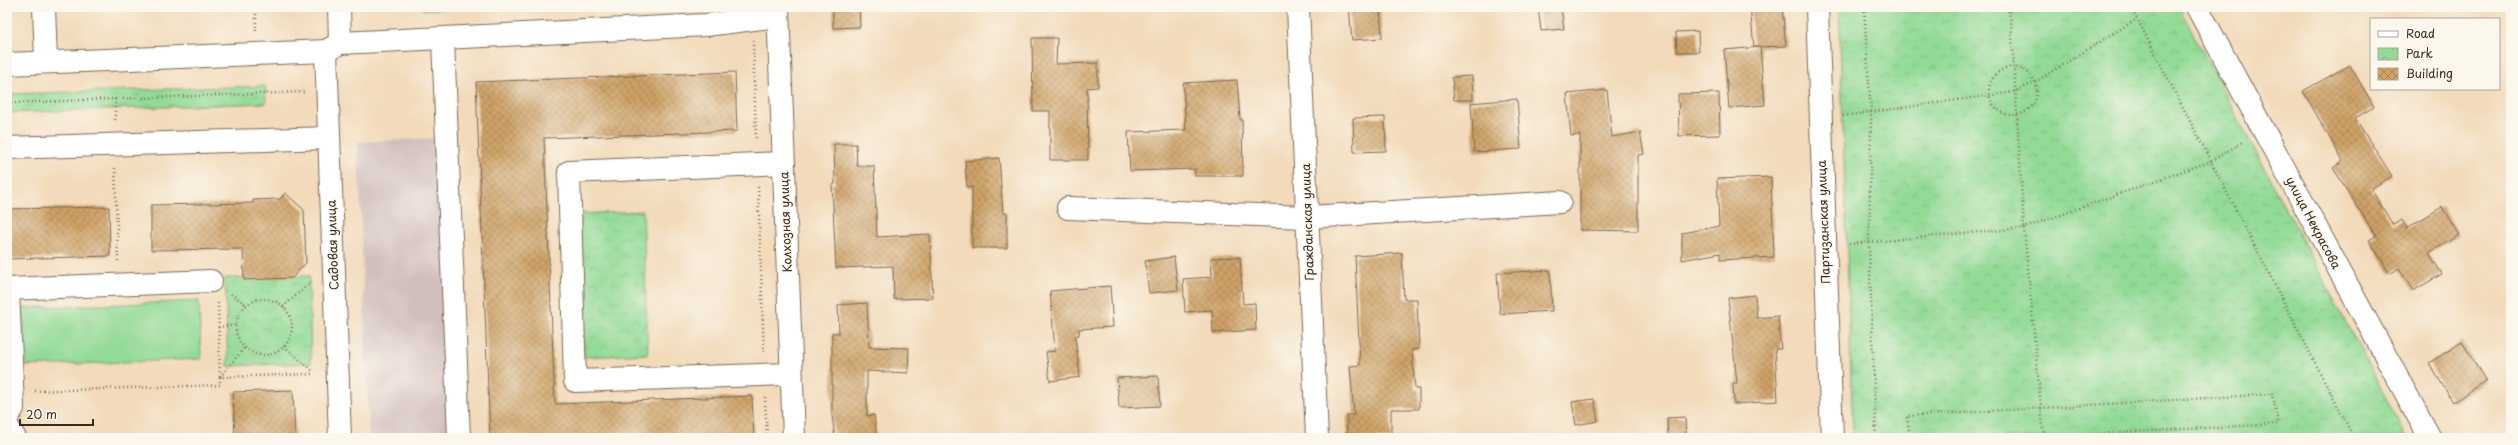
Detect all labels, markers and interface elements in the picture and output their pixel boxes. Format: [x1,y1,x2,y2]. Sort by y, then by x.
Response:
legend [2370,18,2500,90]
text: Road [2406,24,2435,42]
text: Park [2406,44,2433,62]
text: Building [2406,64,2453,82]
street label: Партизанская улица [1812,159,1834,284]
street label: Гражданская улица [1296,163,1318,281]
street label: Колхозная улица [774,171,796,273]
street label: улица Некрасова [2282,173,2346,273]
street label: Садовая улица [321,199,343,290]
scale bar [20,401,93,427]
text: 20 m [26,405,57,423]

